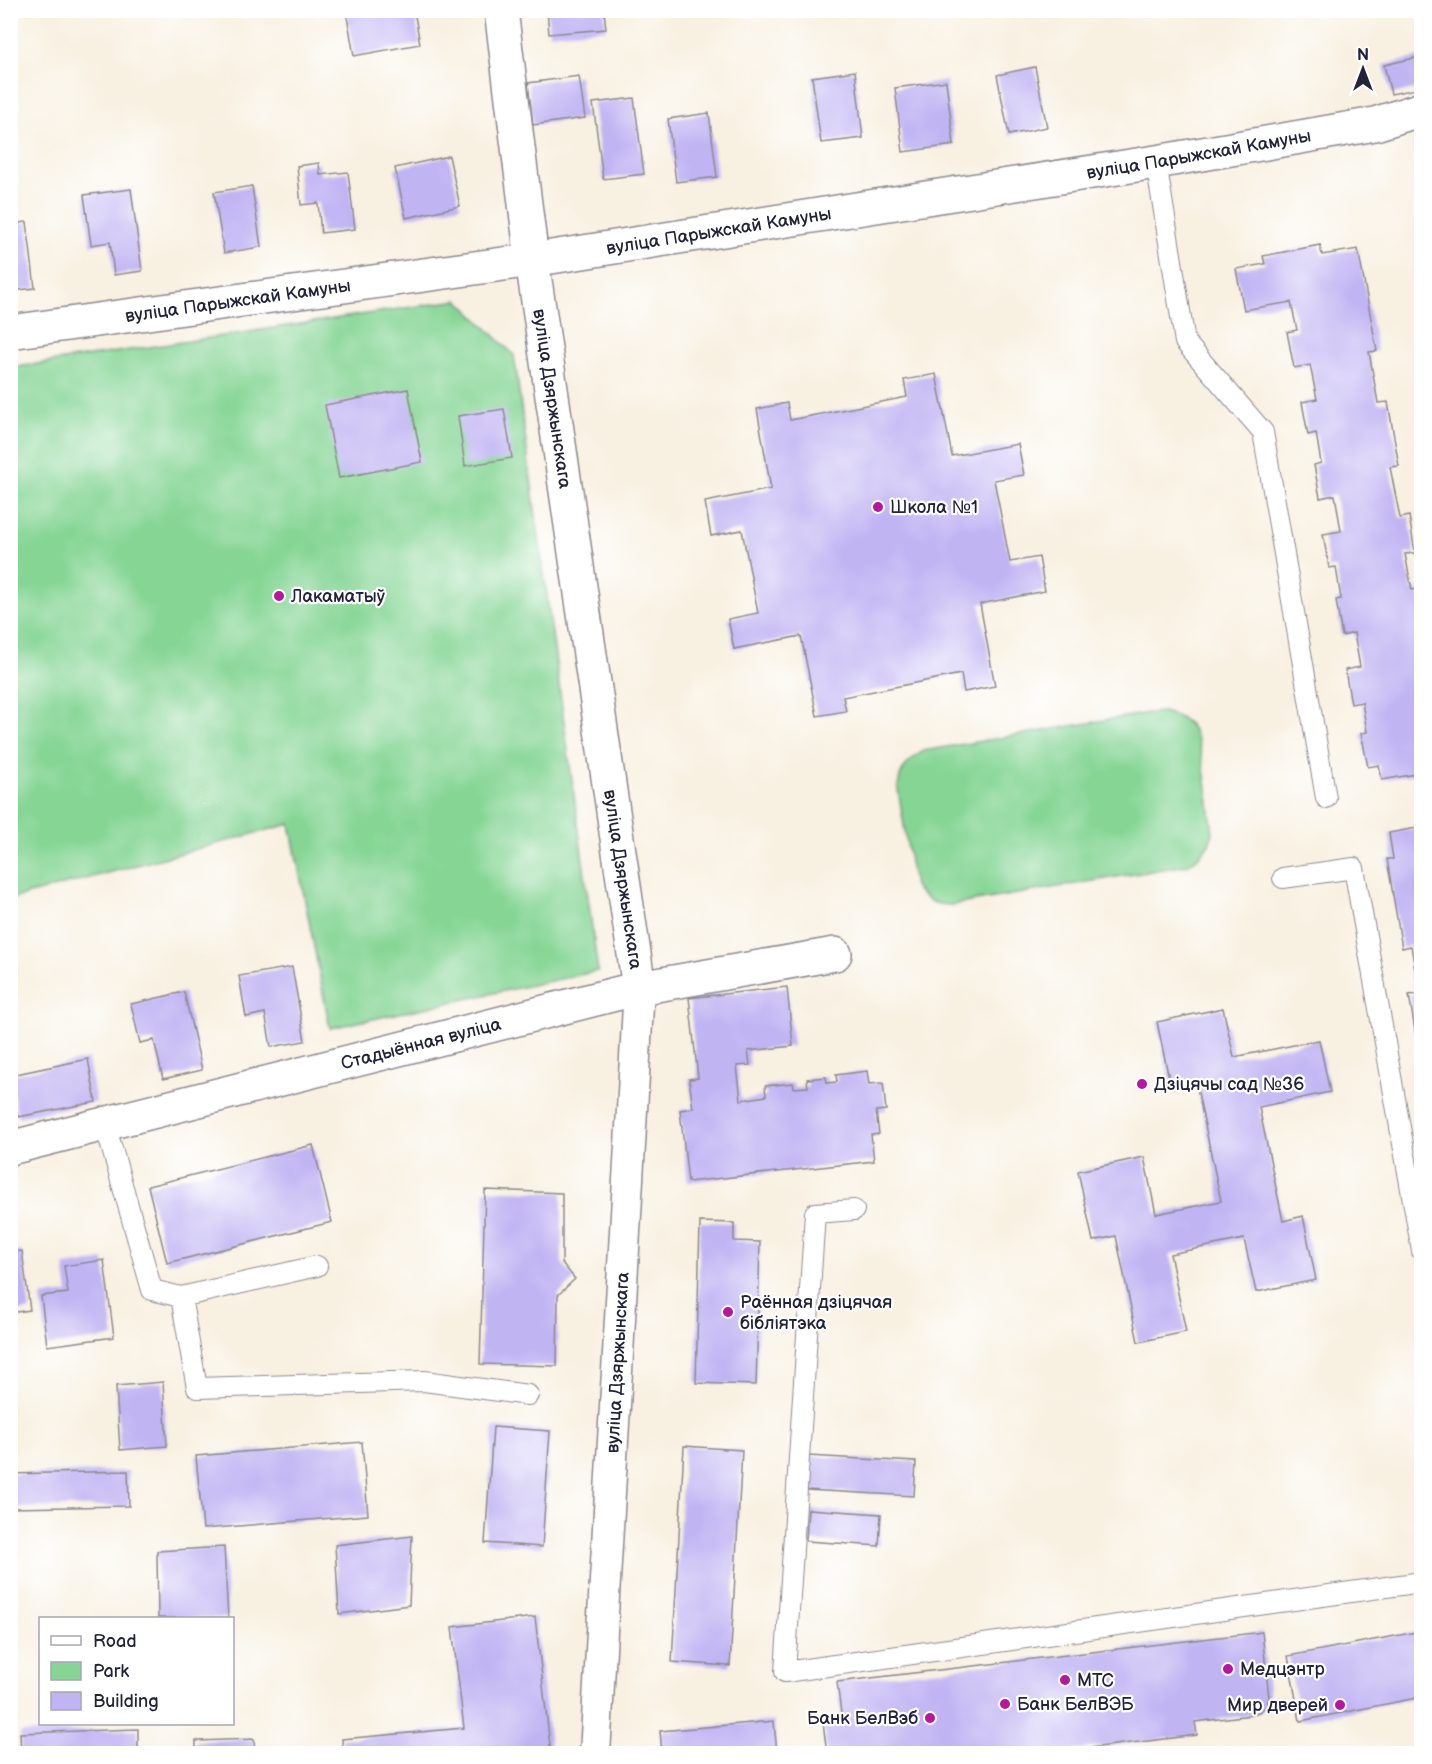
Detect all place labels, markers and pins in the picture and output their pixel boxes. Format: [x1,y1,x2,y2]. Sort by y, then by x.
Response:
place label: Школа №1 [890,497,978,518]
marker: Школа №1 [871,500,885,514]
place label: Лакаматыў [290,586,386,607]
marker: Лакаматыў [272,589,286,603]
place label: Дзіцячы сад №36 [1154,1074,1304,1095]
marker: Дзіцячы сад №36 [1135,1077,1149,1091]
place label: Раённая дзіцячая бібліятэка [740,1292,892,1334]
marker: Раённая дзіцячая бібліятэка [721,1305,735,1319]
place label: Медцэнтр [1240,1659,1325,1680]
marker: Медцэнтр [1221,1662,1235,1676]
place label: МТС [1077,1670,1114,1691]
marker: МТС [1058,1673,1072,1687]
place label: Банк БелВЭБ [1017,1694,1134,1715]
place label: Мир дверей [1227,1695,1328,1716]
marker: Банк БелВЭБ [998,1697,1012,1711]
marker: Мир дверей [1333,1698,1347,1712]
place label: Банк БелВэб [807,1708,918,1729]
marker: Банк БелВэб [923,1711,937,1725]

